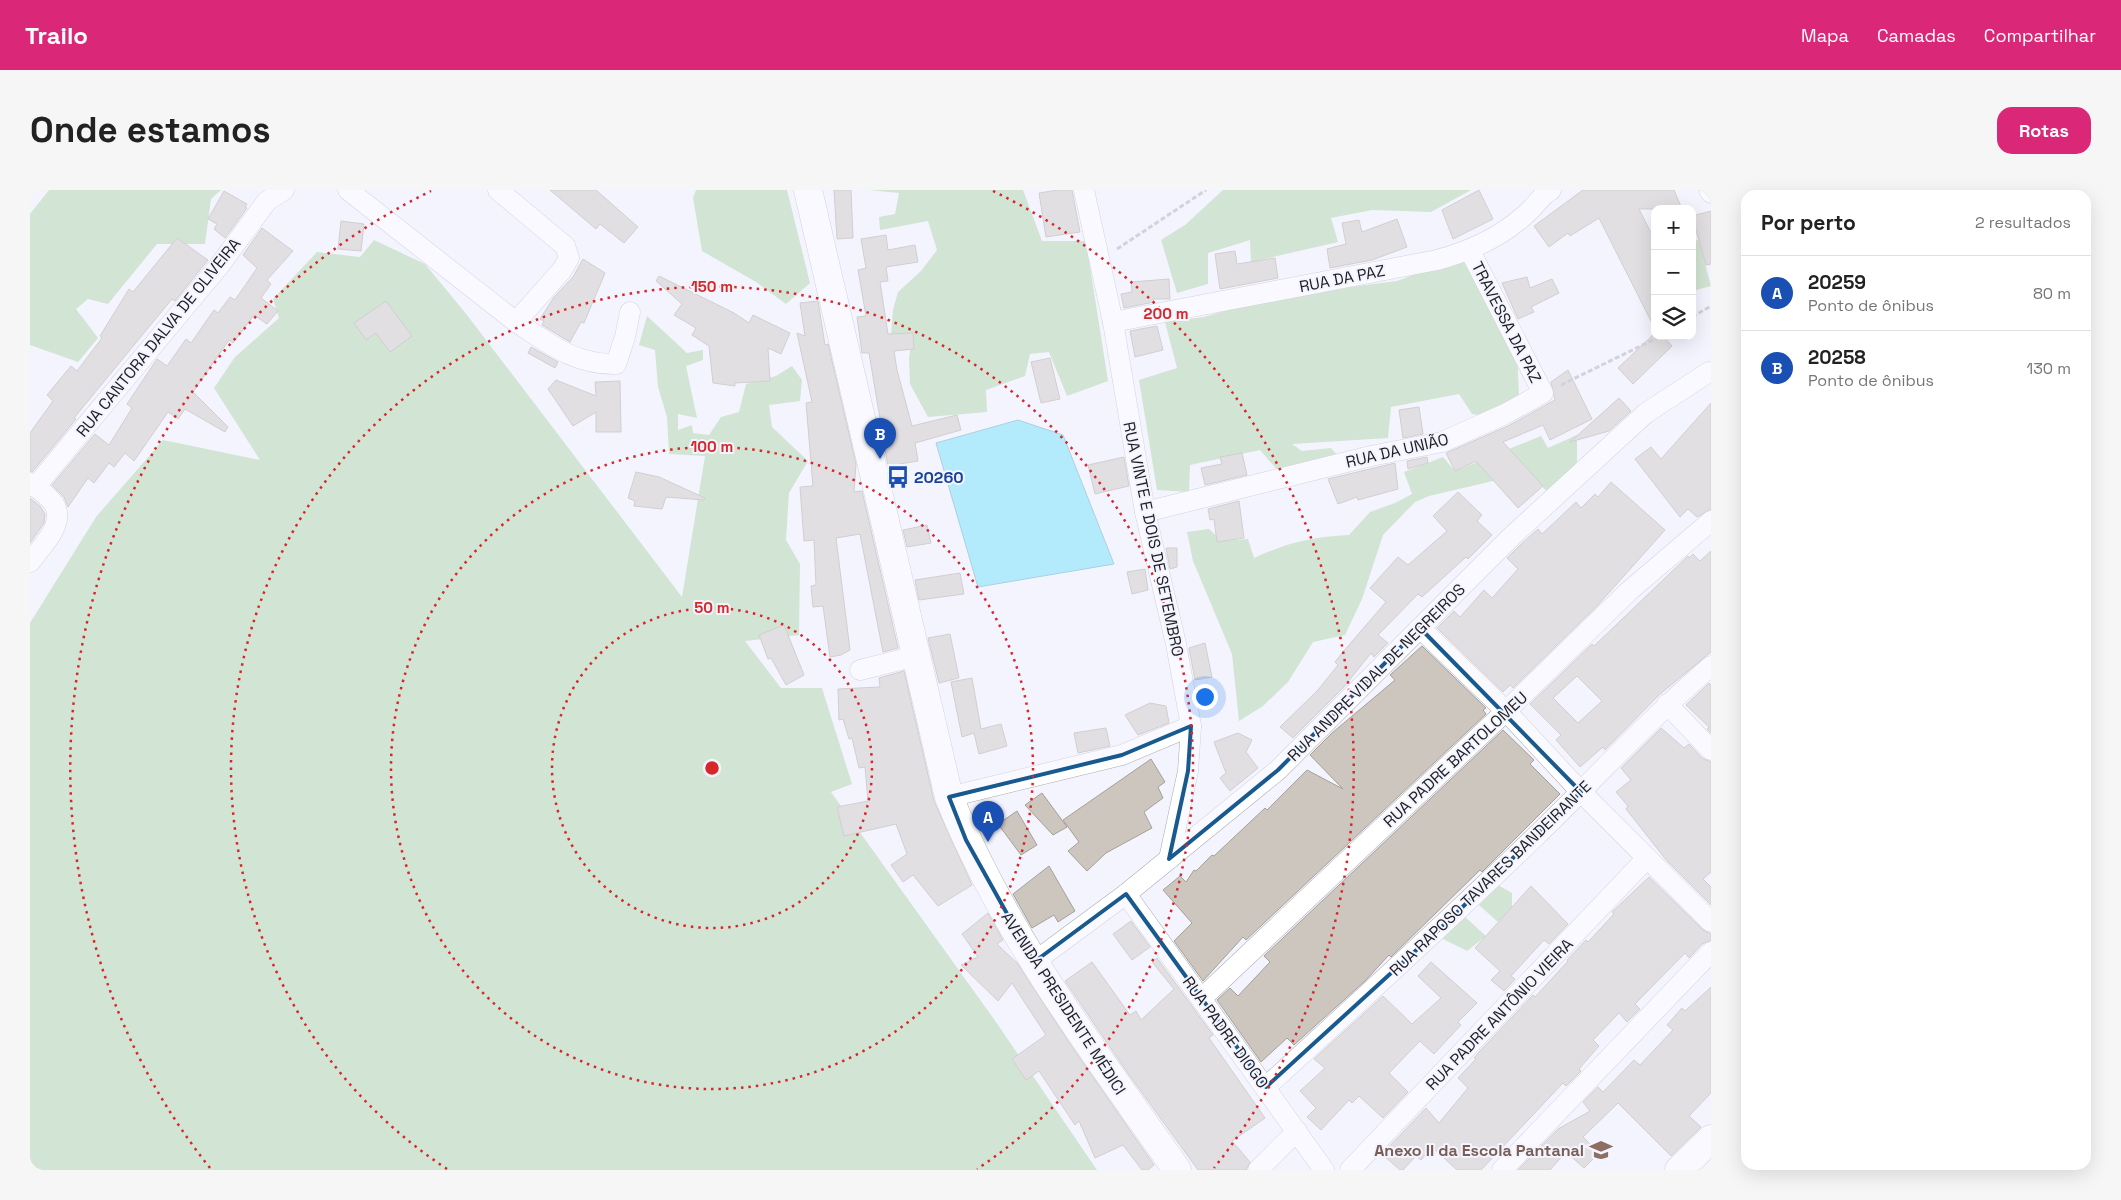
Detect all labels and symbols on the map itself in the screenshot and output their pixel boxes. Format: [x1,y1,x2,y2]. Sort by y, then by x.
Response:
street label: RUA CANTORA DALVA DE OLIVEIRA [71,233,245,441]
street label: TRAVESSA DA PAZ [1467,258,1546,387]
street label: RUA DA PAZ [1297,260,1387,297]
text: 150 m [691,277,733,296]
text: 200 m [1144,304,1188,323]
pin: B [864,418,896,459]
street label: RUA VINTE E DOIS DE SETEMBRO [1118,420,1189,659]
street label: RUA DA UNIÃO [1344,428,1451,473]
text: 100 m [691,437,733,456]
bus stop icon: 20260 [885,464,911,490]
place label: 20260 [914,467,964,488]
street label: RUA ANDRE VIDAL DE NEGREIROS [1283,579,1470,766]
text: 50 m [694,598,730,617]
your location [1192,684,1218,710]
street label: RUA PADRE BARTOLOMEU [1379,687,1532,832]
centre of rings [703,759,721,777]
street label: RUA RAPOSO TAVARES BANDEIRANTE [1385,776,1596,981]
pin: A [972,801,1004,842]
street label: AVENIDA PRESIDENTE MÉDICI [997,908,1131,1099]
street label: RUA PADRE ANTÔNIO VIEIRA [1421,934,1578,1095]
street label: RUA PADRE DIOGO [1178,972,1273,1093]
school or university icon: Anexo II da Escola Pantanal [1588,1137,1614,1163]
place label: Anexo II da Escola Pantanal [1374,1140,1584,1161]

